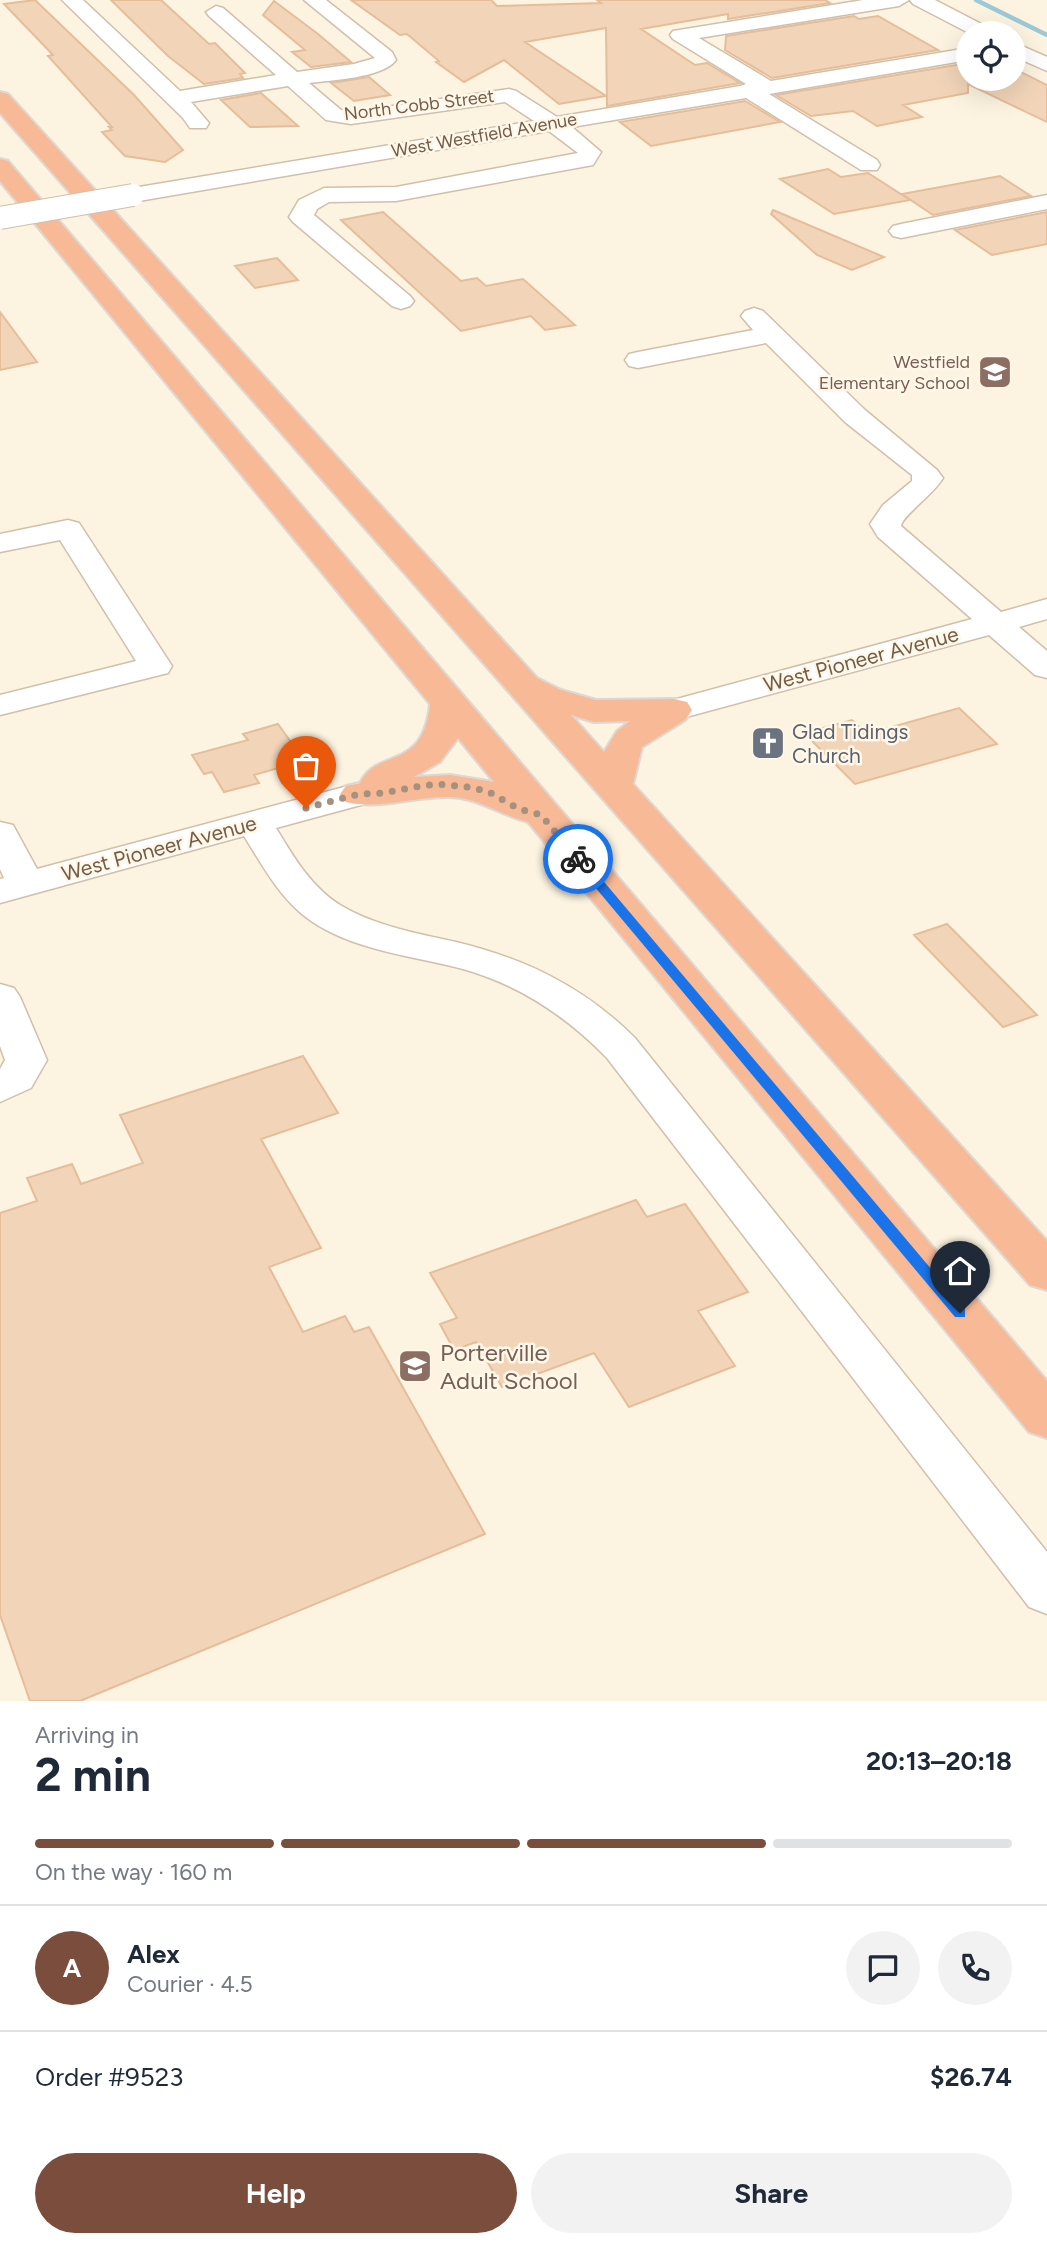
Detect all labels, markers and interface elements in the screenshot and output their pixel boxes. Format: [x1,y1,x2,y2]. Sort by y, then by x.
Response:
map controls [956,21,1026,91]
button: locate [956,21,1026,91]
street label: North Cobb Street [343,85,496,125]
street label: West Westfield Avenue [389,108,579,162]
place label: Westfield Elementary School [819,351,970,394]
school or university icon: Westfield Elementary School [976,353,1014,391]
street label: West Pioneer Avenue [761,621,961,697]
place label: Glad Tidings Church [792,719,908,768]
church icon: Glad Tidings Church [749,724,787,762]
pin [276,736,336,808]
icon: bag [287,747,325,785]
street label: West Pioneer Avenue [59,810,259,886]
courier [543,824,613,894]
icon: bike [559,840,597,878]
pin [930,1241,990,1313]
icon: home [941,1252,979,1290]
place label: Porterville Adult School [440,1338,578,1395]
school or university icon: Porterville Adult School [396,1347,434,1385]
text: Arriving in [35,1721,139,1749]
text: 20:13–20:18 [866,1745,1012,1777]
text: 2 min [35,1747,151,1803]
text: On the way · 160 m [35,1858,232,1886]
button: chat [846,1931,920,2005]
button: phone [938,1931,1012,2005]
text: Alex [127,1938,180,1970]
text: A [63,1952,81,1984]
text: Courier · 4.5 [127,1970,253,1998]
text: Order #9523 [35,2061,183,2093]
text: $26.74 [930,2061,1012,2093]
button: Help [35,2153,517,2233]
button: Share [531,2153,1012,2233]

